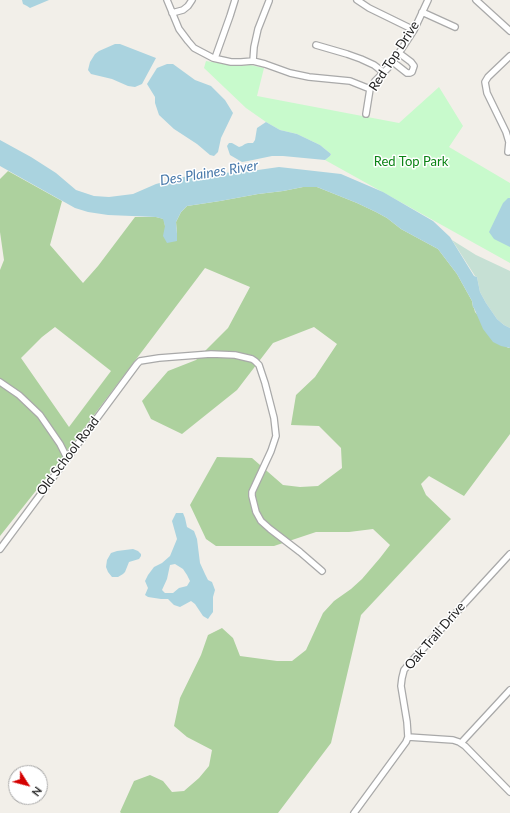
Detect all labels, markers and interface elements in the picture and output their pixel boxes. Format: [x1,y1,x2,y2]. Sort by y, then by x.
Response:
street label: Red Top Drive [366,18,422,94]
park label: Red Top Park [374,154,448,170]
water label: Des Plaines River [159,157,259,189]
street label: Old School Road [33,414,103,498]
street label: Oak Trail Drive [401,599,469,673]
north arrow [8,765,48,805]
text: N [30,785,45,799]

